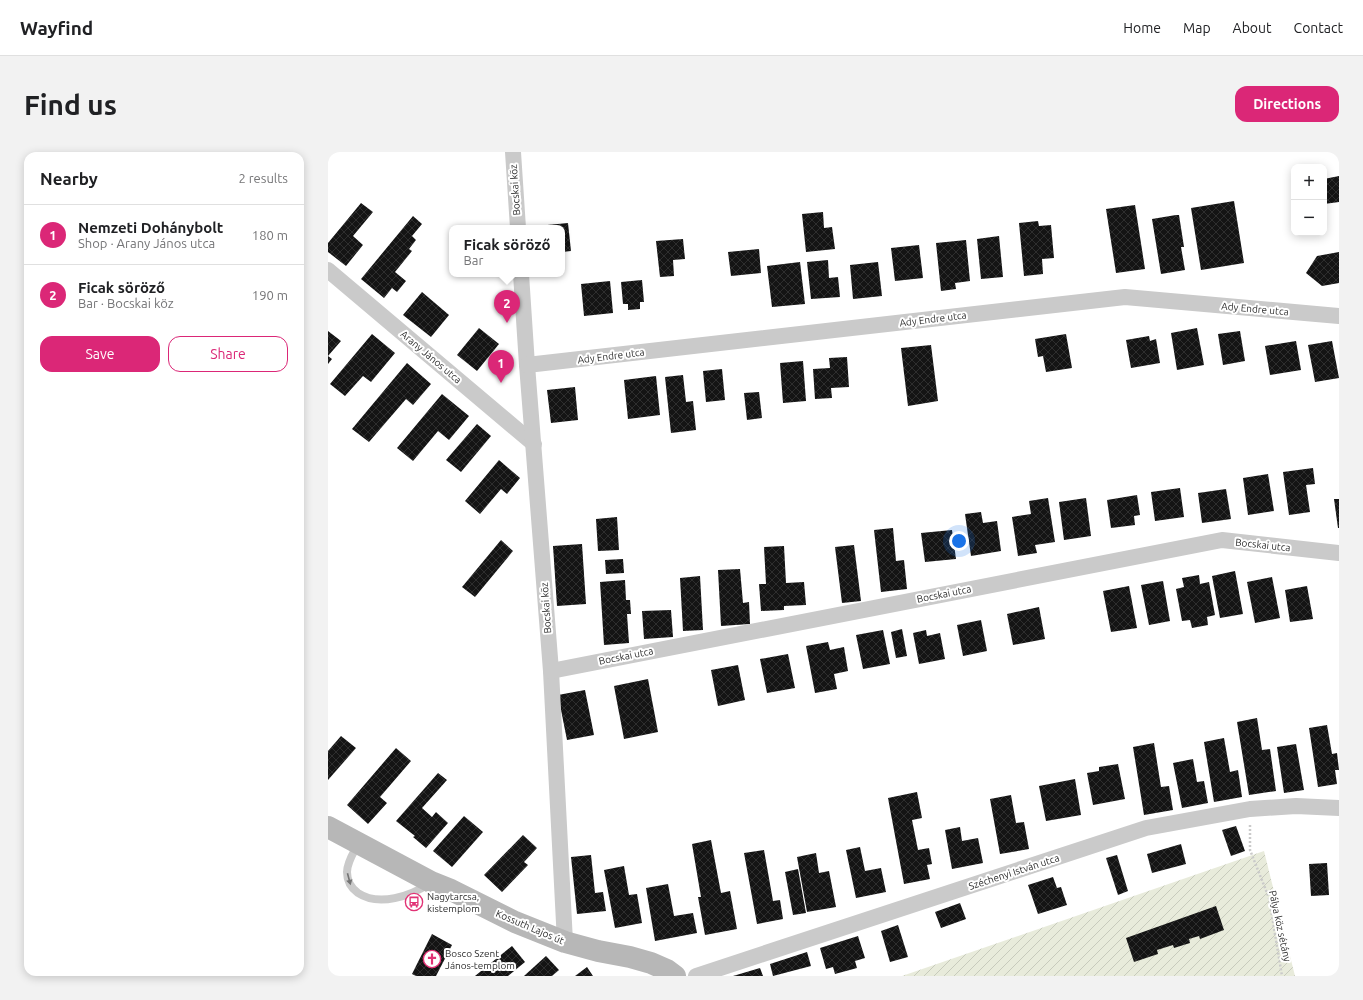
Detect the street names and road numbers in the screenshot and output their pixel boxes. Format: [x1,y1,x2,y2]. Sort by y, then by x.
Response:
street label: Bocskai köz [508,164,522,216]
street label: Ady Endre utca [1221,301,1289,317]
street label: Ady Endre utca [899,309,967,329]
street label: Arany János utca [398,328,464,386]
street label: Ady Endre utca [577,346,645,366]
street label: Bocskai utca [1235,537,1291,553]
street label: Bocskai köz [539,582,553,634]
street label: Bocskai utca [916,583,972,605]
street label: Bocskai utca [598,645,654,667]
street label: Széchenyi István utca [967,852,1061,892]
street label: Pálya köz sétány [1267,889,1293,963]
street label: Kossuth Lajos út [494,908,566,946]

